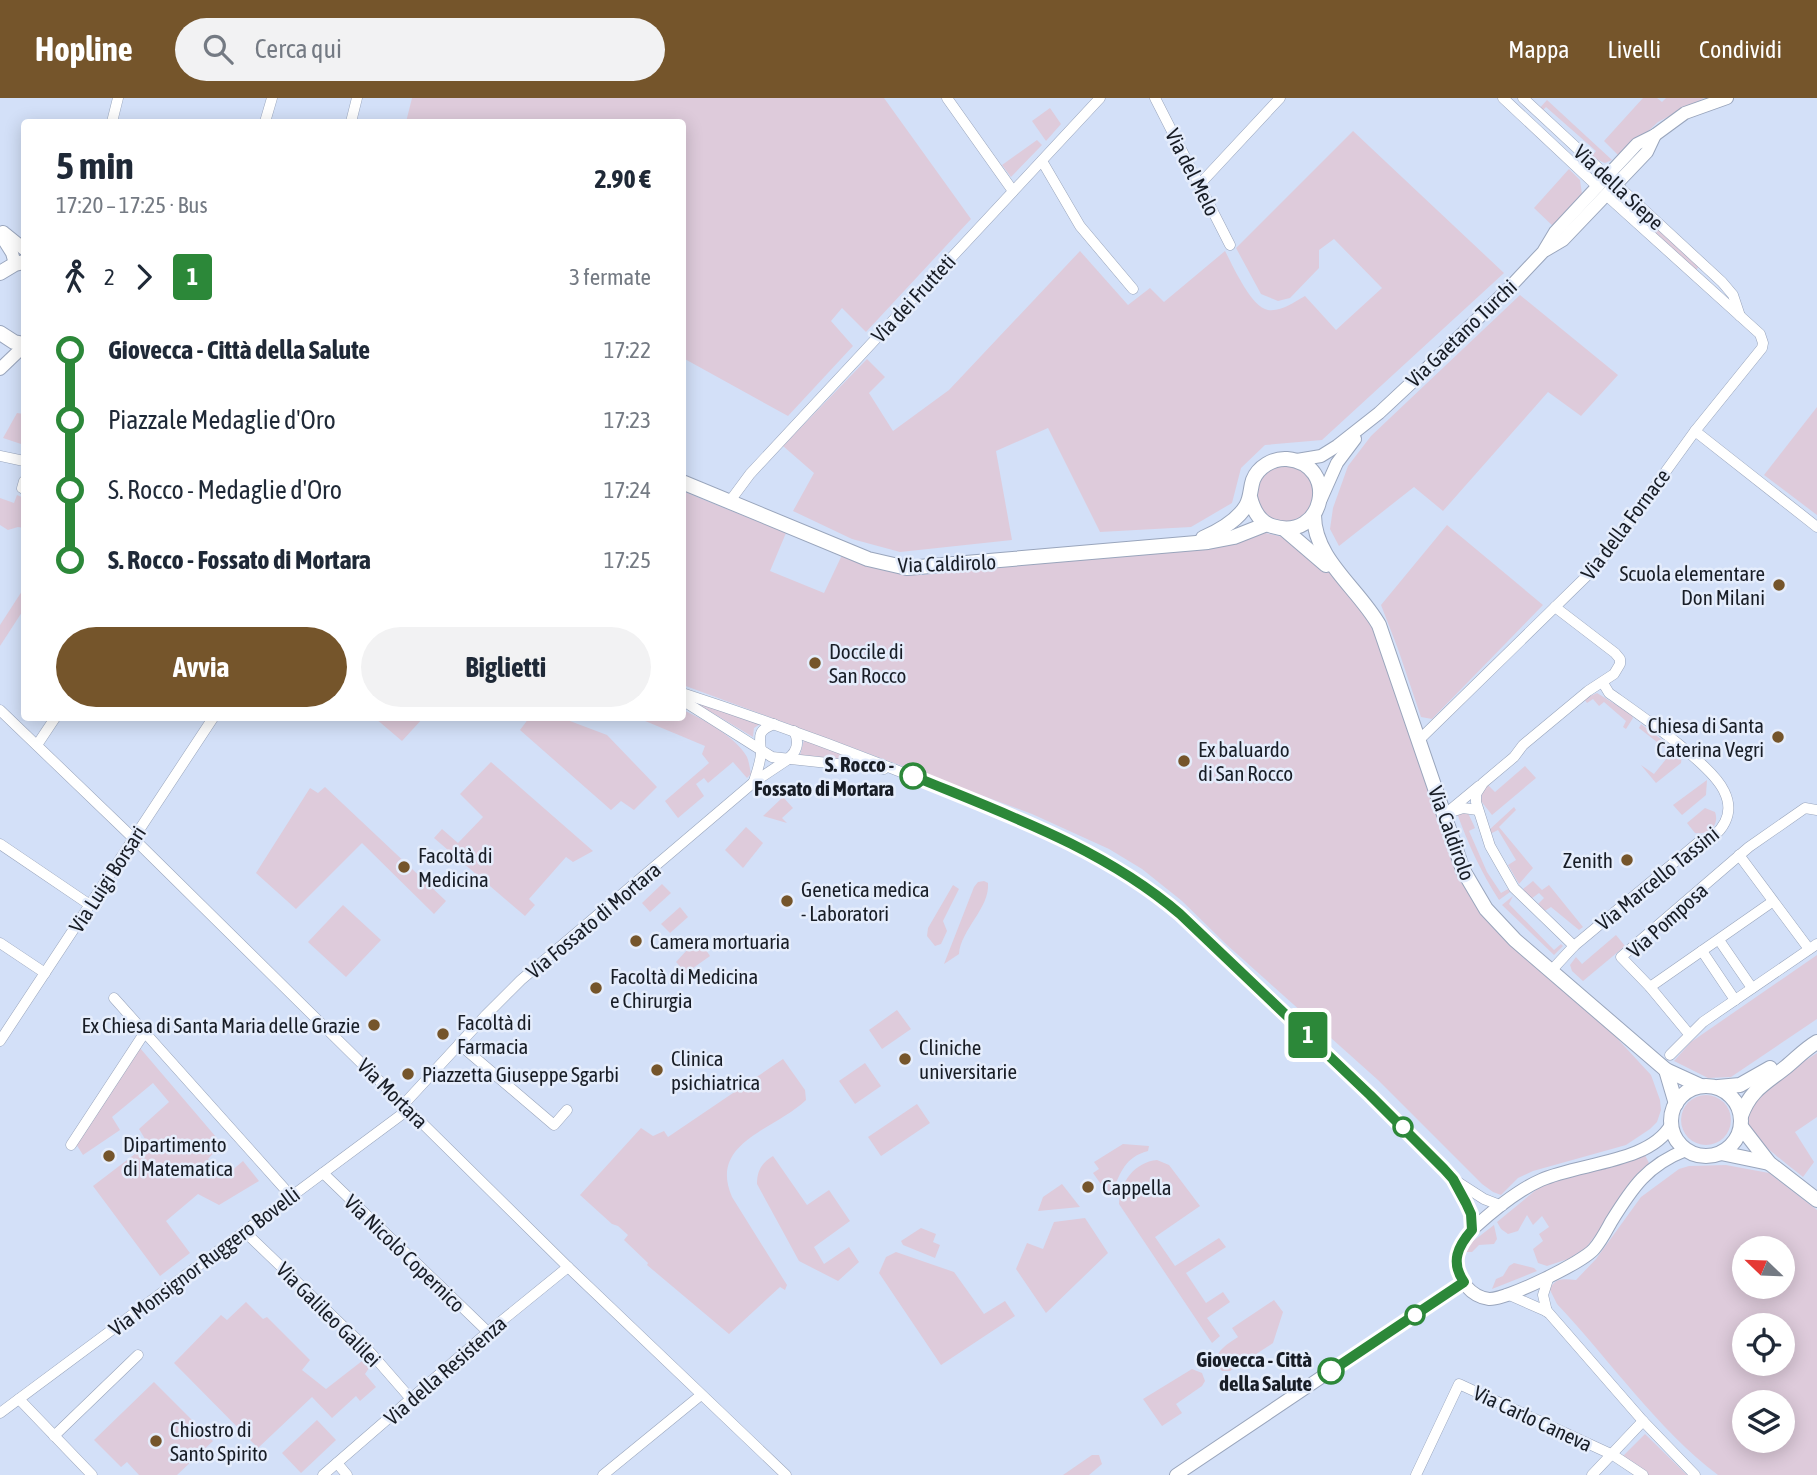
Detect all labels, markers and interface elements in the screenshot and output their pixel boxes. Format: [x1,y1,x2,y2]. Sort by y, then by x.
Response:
search box [175,18,665,81]
text: Hopline [35,30,133,68]
icon: search [199,30,237,68]
text: Cerca qui [255,34,342,64]
text: Mappa [1508,36,1569,63]
text: Livelli [1607,36,1661,63]
text: Condividi [1699,36,1782,63]
street label: Via del Melo [1161,124,1225,220]
street label: Via della Siepe [1569,139,1669,235]
text: 5 min [56,144,134,187]
text: 2.90 € [594,164,651,194]
text: 17:20 – 17:25 · Bus [56,192,208,218]
street label: Via dei Frutteti [866,249,960,347]
icon: walk [56,258,94,296]
icon: forward [125,258,163,296]
text: 1 [187,263,198,290]
text: 2 [104,264,115,290]
text: 3 fermate [569,264,651,290]
street label: Via Gaetano Turchi [1401,274,1521,392]
text: Giovecca - Città della Salute [108,335,370,365]
text: 17:22 [604,337,651,363]
text: Piazzale Medaglie d'Oro [108,405,336,435]
text: 17:23 [604,407,651,433]
street label: Via della Fornace [1576,464,1674,584]
text: S. Rocco - Medaglie d'Oro [108,475,342,505]
text: 17:24 [604,477,651,503]
text: S. Rocco - Fossato di Mortara [108,545,371,575]
text: 17:25 [604,547,651,573]
street label: Via Caldirolo [897,549,997,577]
place label: Scuola elementare Don Milani [1619,561,1765,609]
marker: Scuola elementare Don Milani [1771,577,1787,593]
button: Avvia [56,627,347,707]
button: Biglietti [361,627,651,707]
place label: Doccile di San Rocco [829,639,906,687]
marker: Doccile di San Rocco [807,655,823,671]
place label: Chiesa di Santa Caterina Vegri [1648,713,1764,761]
marker: Chiesa di Santa Caterina Vegri [1770,729,1786,745]
place label: Ex baluardo di San Rocco [1198,737,1293,785]
place label: S. Rocco - Fossato di Mortara [754,752,894,800]
marker: Ex baluardo di San Rocco [1176,753,1192,769]
marker: S. Rocco - Fossato di Mortara [900,763,926,789]
street label: Via Caldirolo [1424,783,1480,883]
street label: Via Luigi Borsari [64,821,150,937]
street label: Via Marcello Tassini [1591,821,1723,935]
place label: Facoltà di Medicina [418,843,493,891]
place label: Zenith [1563,848,1613,872]
marker: Zenith [1619,852,1635,868]
street label: Via Fossato di Mortara [521,857,665,983]
marker: Facoltà di Medicina [396,859,412,875]
place label: Genetica medica - Laboratori [801,877,930,925]
street label: Via Pomposa [1622,878,1712,962]
marker: Genetica medica - Laboratori [779,893,795,909]
place label: Camera mortuaria [650,929,790,953]
marker: Camera mortuaria [628,933,644,949]
place label: Facoltà di Medicina e Chirurgia [610,964,758,1012]
marker: Facoltà di Medicina e Chirurgia [588,980,604,996]
place label: Facoltà di Farmacia [457,1010,532,1058]
line badge: 1 [1285,1012,1331,1058]
place label: Ex Chiesa di Santa Maria delle Grazie [82,1013,360,1037]
marker: Ex Chiesa di Santa Maria delle Grazie [366,1017,382,1033]
text: 1 [1302,1021,1314,1048]
marker: Facoltà di Farmacia [435,1026,451,1042]
place label: Cliniche universitarie [919,1035,1017,1083]
place label: Clinica psichiatrica [671,1046,760,1094]
marker: Cliniche universitarie [897,1051,913,1067]
street label: Via Mortara [353,1053,433,1133]
place label: Piazzetta Giuseppe Sgarbi [422,1062,619,1086]
marker: Clinica psichiatrica [649,1062,665,1078]
marker: Piazzetta Giuseppe Sgarbi [400,1066,416,1082]
unlabelled marker [1393,1117,1413,1137]
place label: Dipartimento di Matematica [123,1132,233,1180]
marker: Dipartimento di Matematica [101,1148,117,1164]
place label: Cappella [1102,1175,1172,1199]
marker: Cappella [1080,1179,1096,1195]
street label: Via Monsignor Ruggero Bovelli [104,1182,304,1340]
street label: Via Nicolò Copernico [340,1189,470,1317]
north arrow [1732,1236,1796,1298]
map controls [1732,1236,1795,1453]
street label: Via Galileo Galilei [272,1257,386,1371]
unlabelled marker [1405,1305,1425,1325]
street label: Via della Resistenza [379,1311,511,1429]
button: locate [1732,1313,1795,1376]
place label: Giovecca - Città della Salute [1196,1347,1312,1395]
marker: Giovecca - Città della Salute [1318,1358,1344,1384]
street label: Via Carlo Caneva [1470,1380,1596,1456]
button: layers [1732,1390,1795,1453]
place label: Chiostro di Santo Spirito [170,1417,268,1465]
marker: Chiostro di Santo Spirito [148,1433,164,1449]

